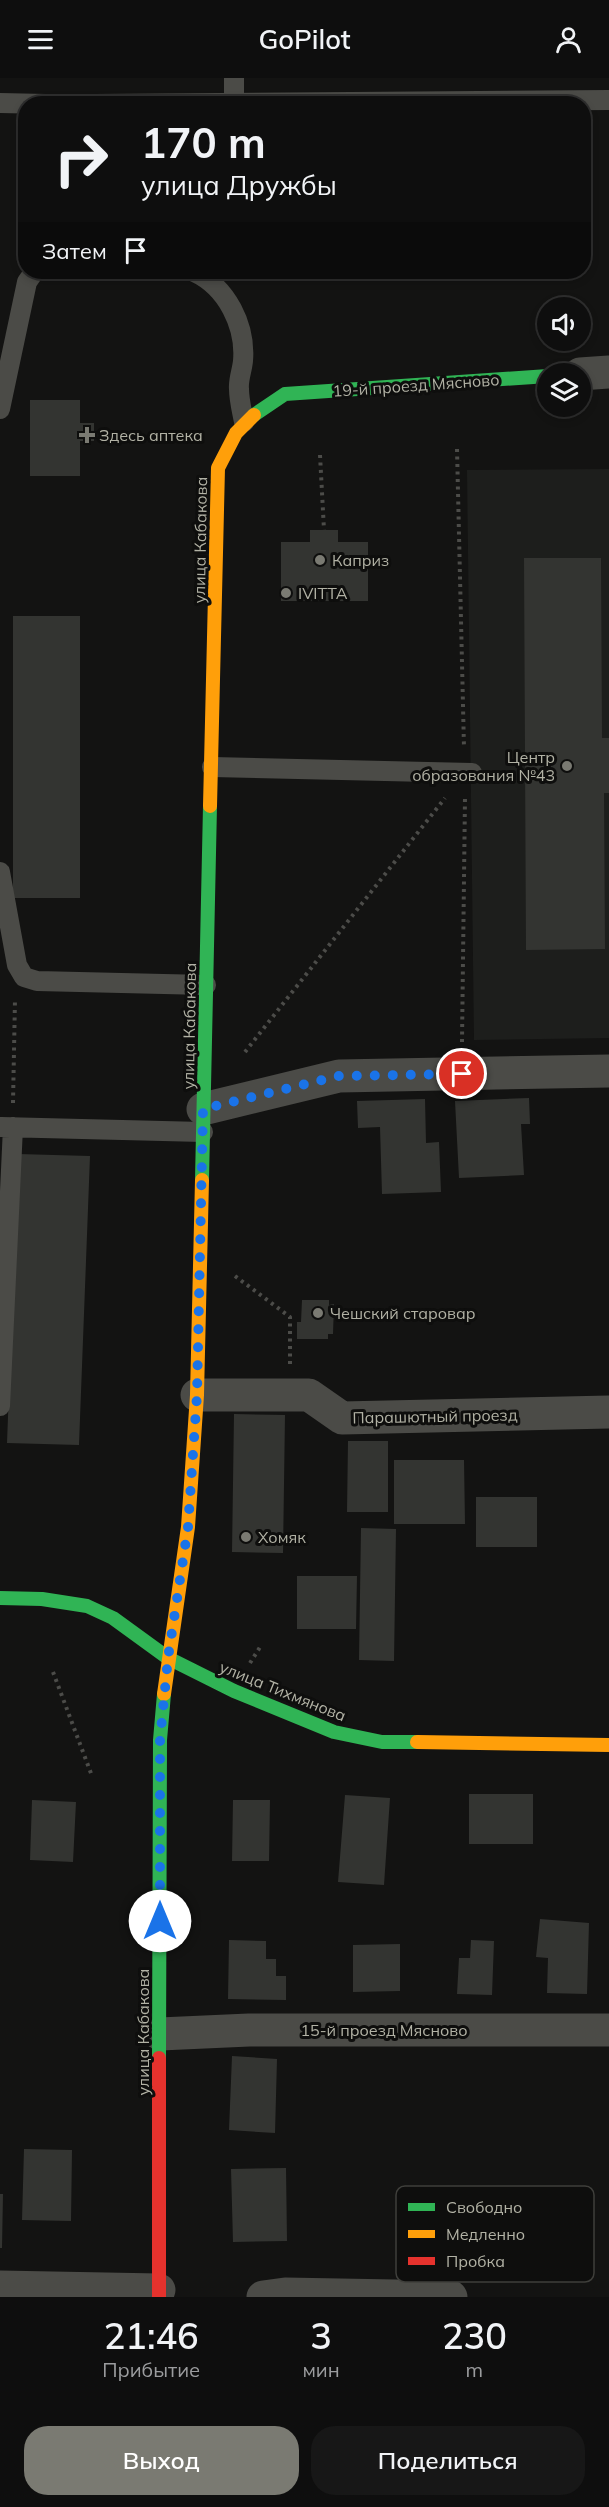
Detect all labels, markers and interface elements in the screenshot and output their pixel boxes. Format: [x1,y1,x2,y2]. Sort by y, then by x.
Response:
text: GoPilot [258,22,351,56]
icon: menu [24,23,57,56]
icon: person [552,23,585,56]
text: 170 m [141,116,266,169]
icon: right [42,120,120,198]
text: улица Дружбы [141,168,337,202]
icon: arrive [119,234,152,267]
text: Затем [42,237,107,265]
map controls [537,297,591,417]
button: sound [537,297,591,351]
button: layers [537,363,591,417]
street label: 19-й проезд Мясново [332,369,500,401]
place label: Здесь аптека [99,425,203,445]
marker: Здесь аптека [80,428,94,442]
street label: улица Кабакова [189,476,211,604]
place label: Каприз [332,550,389,570]
marker: Каприз [313,553,327,567]
place label: IVITTA [298,583,348,603]
marker: IVITTA [279,586,293,600]
place label: Центр образования №43 [412,747,555,785]
marker: Центр образования №43 [560,759,574,773]
street label: улица Кабакова [178,962,200,1090]
pin [436,1048,487,1099]
icon: arrive [445,1057,478,1090]
place label: Чешский старовар [330,1303,476,1323]
marker: Чешский старовар [311,1306,325,1320]
street label: Парашютный проезд [352,1405,518,1427]
place label: Хомяк [258,1527,306,1547]
marker: Хомяк [239,1530,253,1544]
street label: улица Тихмянова [217,1657,349,1725]
position arrow [128,1889,192,1953]
street label: улица Кабакова [133,1969,153,2095]
street label: 15-й проезд Мясново [300,2020,468,2040]
legend [396,2186,594,2282]
text: Свободно [446,2197,522,2217]
text: Медленно [446,2224,525,2244]
text: Пробка [446,2251,505,2271]
text: 21:46 [104,2313,199,2358]
text: 3 [310,2313,332,2358]
text: 230 [442,2313,507,2358]
text: Прибытие [102,2357,200,2382]
text: мин [302,2357,340,2382]
text: m [466,2357,483,2382]
button: Выход [24,2426,299,2495]
button: Поделиться [311,2426,585,2495]

